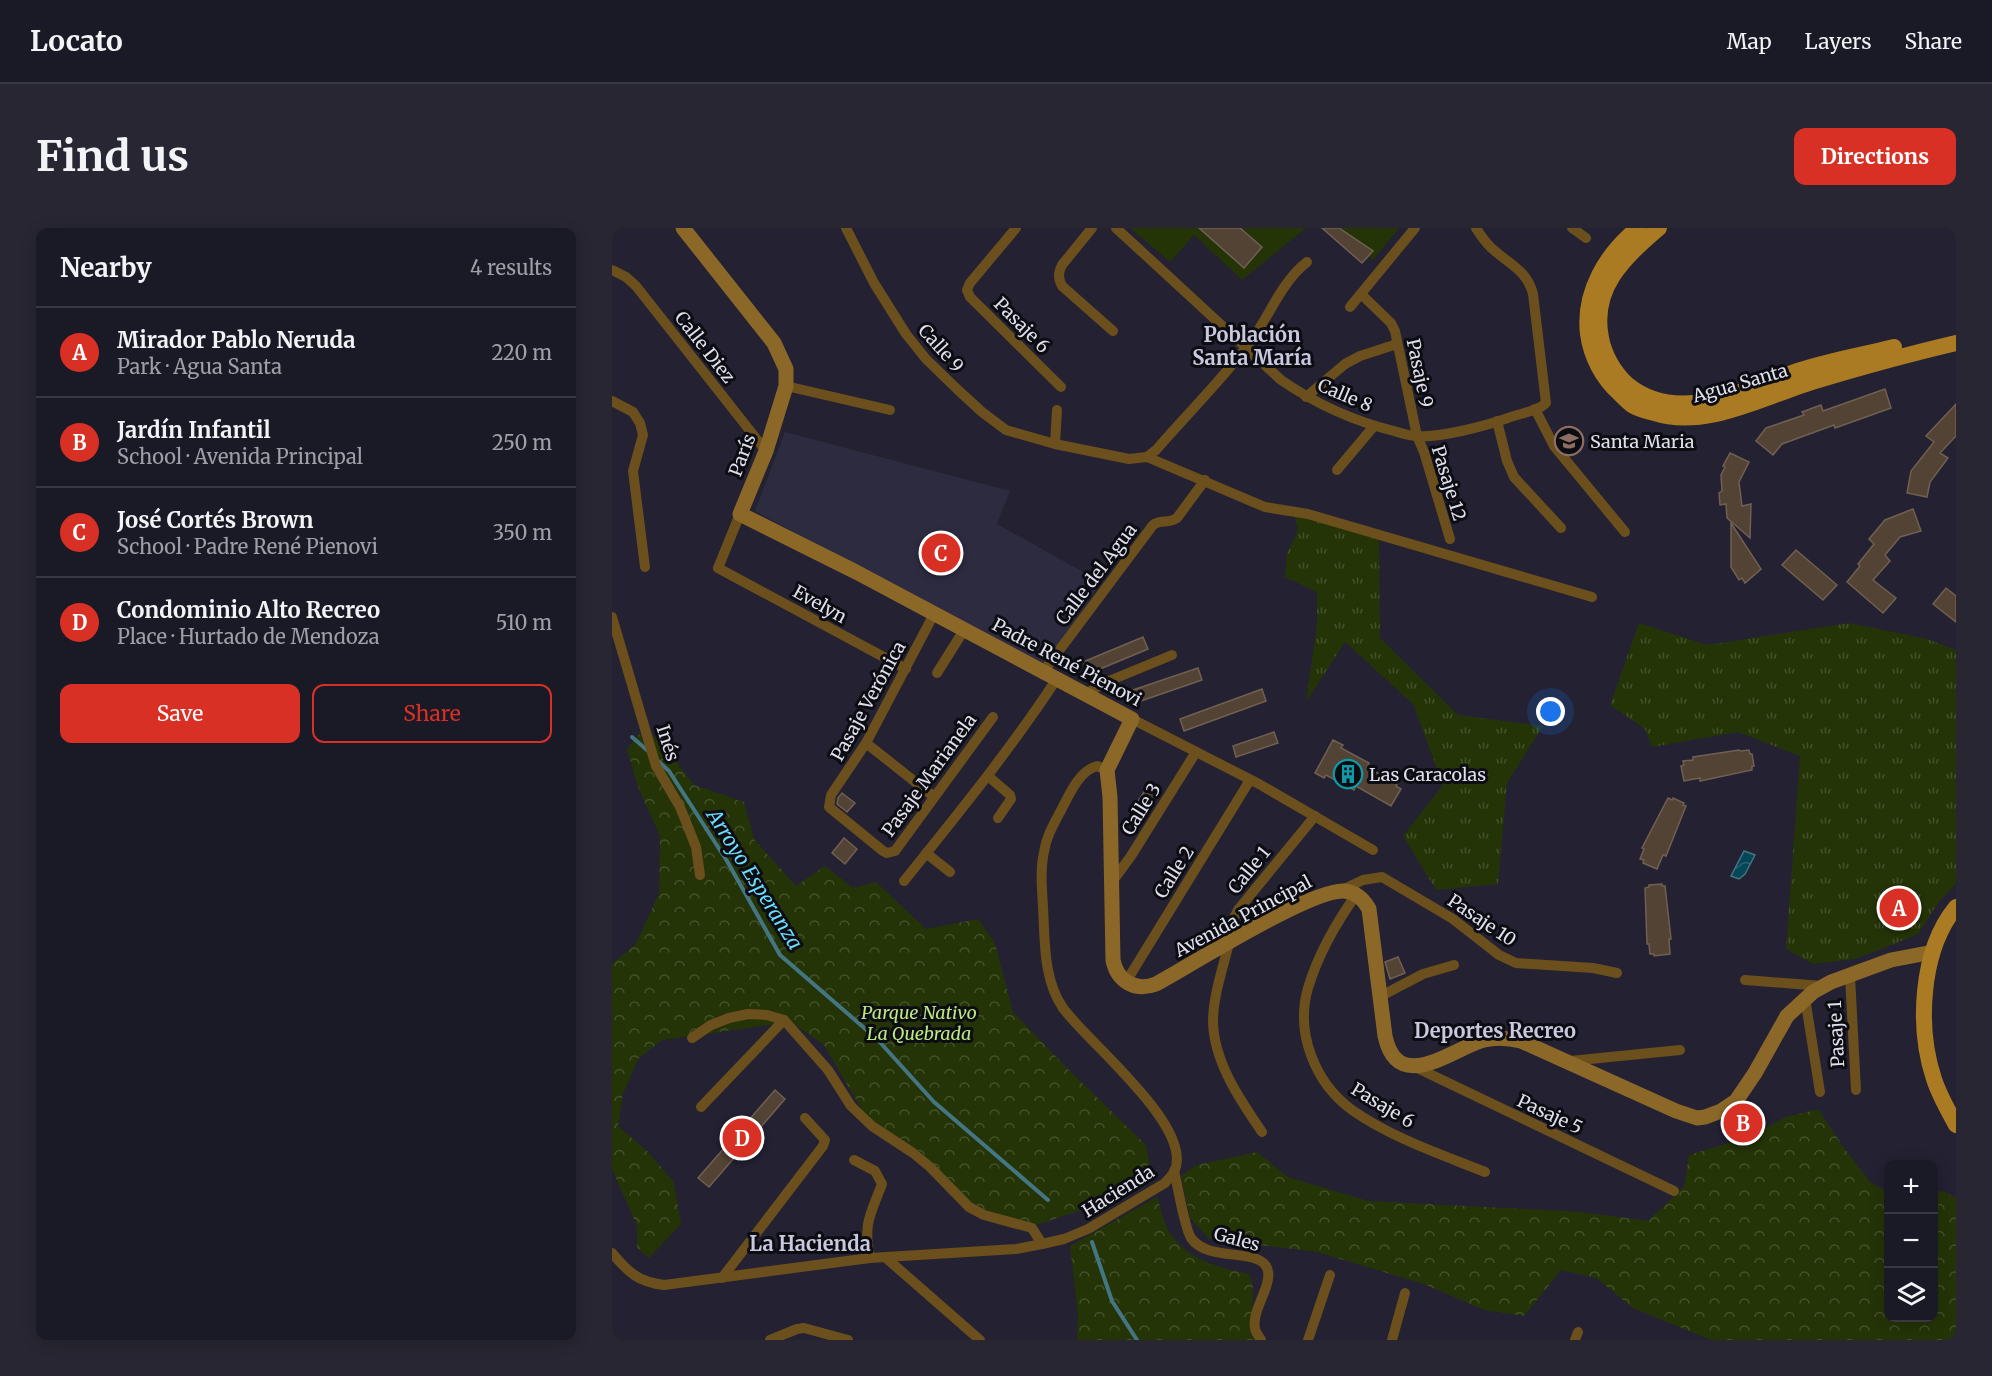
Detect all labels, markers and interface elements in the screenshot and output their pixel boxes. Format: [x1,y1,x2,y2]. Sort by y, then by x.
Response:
text: Locato [30,23,123,59]
text: Map [1727,28,1772,55]
text: Layers [1805,28,1872,55]
text: Share [1905,28,1962,55]
button: Directions [1794,128,1956,185]
text: Find us [36,130,189,182]
text: Nearby [60,251,152,284]
text: 4 results [470,255,552,280]
street label: Pasaje 6 [989,292,1055,358]
street label: Calle Diez [670,306,740,388]
street label: Calle 9 [913,319,969,377]
district label: Población Santa María [1192,322,1312,370]
text: Mirador Pablo Neruda [117,326,355,354]
street label: Pasaje 9 [1402,337,1438,409]
text: A [72,340,87,365]
text: 220 m [492,340,552,365]
text: Park · Agua Santa [117,354,282,379]
street label: Agua Santa [1689,358,1791,408]
street label: Calle 8 [1314,373,1376,417]
text: Jardín Infantil [117,416,271,444]
school or university icon: Santa Maria [1553,425,1585,457]
text: B [73,430,86,455]
text: 250 m [492,430,552,455]
street label: París [723,430,761,480]
place label: Santa Maria [1590,430,1695,453]
street label: Pasaje 12 [1427,443,1471,523]
text: School · Avenida Principal [117,444,363,469]
text: José Cortés Brown [117,506,313,534]
street label: Calle del Agua [1050,518,1142,629]
text: C [73,520,86,545]
text: 350 m [493,520,552,545]
pin: C [922,530,960,576]
text: School · Padre René Pienovi [117,534,378,559]
street label: Evelyn [789,580,851,628]
text: Condominio Alto Recreo [117,596,380,624]
text: D [72,610,87,635]
text: 510 m [496,610,552,635]
street label: Padre René Pienovi [988,613,1146,711]
text: Place · Hurtado de Mendoza [117,624,379,649]
street label: Pasaje Verónica [826,637,911,765]
button: Save [60,684,300,743]
button: Share [312,684,552,743]
your location [1536,697,1565,726]
street label: Pasaje Marianela [877,709,982,841]
street label: Inés [651,722,685,764]
building icon: Las Caracolas [1332,758,1364,790]
place label: Las Caracolas [1369,763,1486,786]
street label: Calle 3 [1116,779,1166,839]
water label: Arroyo Esperanza [701,802,808,954]
street label: Calle 2 [1149,842,1199,902]
street label: Calle 1 [1223,842,1275,898]
street label: Avenida Principal [1170,870,1316,962]
pin: A [1880,886,1918,930]
street label: Pasaje 10 [1443,889,1521,951]
street label: Pasaje 1 [1823,1000,1849,1068]
park label: Parque Nativo La Quebrada [861,1001,977,1045]
district label: Deportes Recreo [1414,1018,1576,1043]
street label: Pasaje 6 [1347,1077,1419,1133]
street label: Pasaje 5 [1514,1089,1586,1139]
pin: B [1724,1100,1762,1146]
pin: D [722,1116,762,1160]
street label: Hacienda [1078,1160,1159,1222]
map controls [1884,1160,1938,1322]
button: + [1884,1160,1938,1214]
button: − [1884,1214,1938,1268]
street label: Gales [1211,1222,1263,1256]
district label: La Hacienda [749,1231,871,1256]
button: layers [1884,1268,1938,1322]

